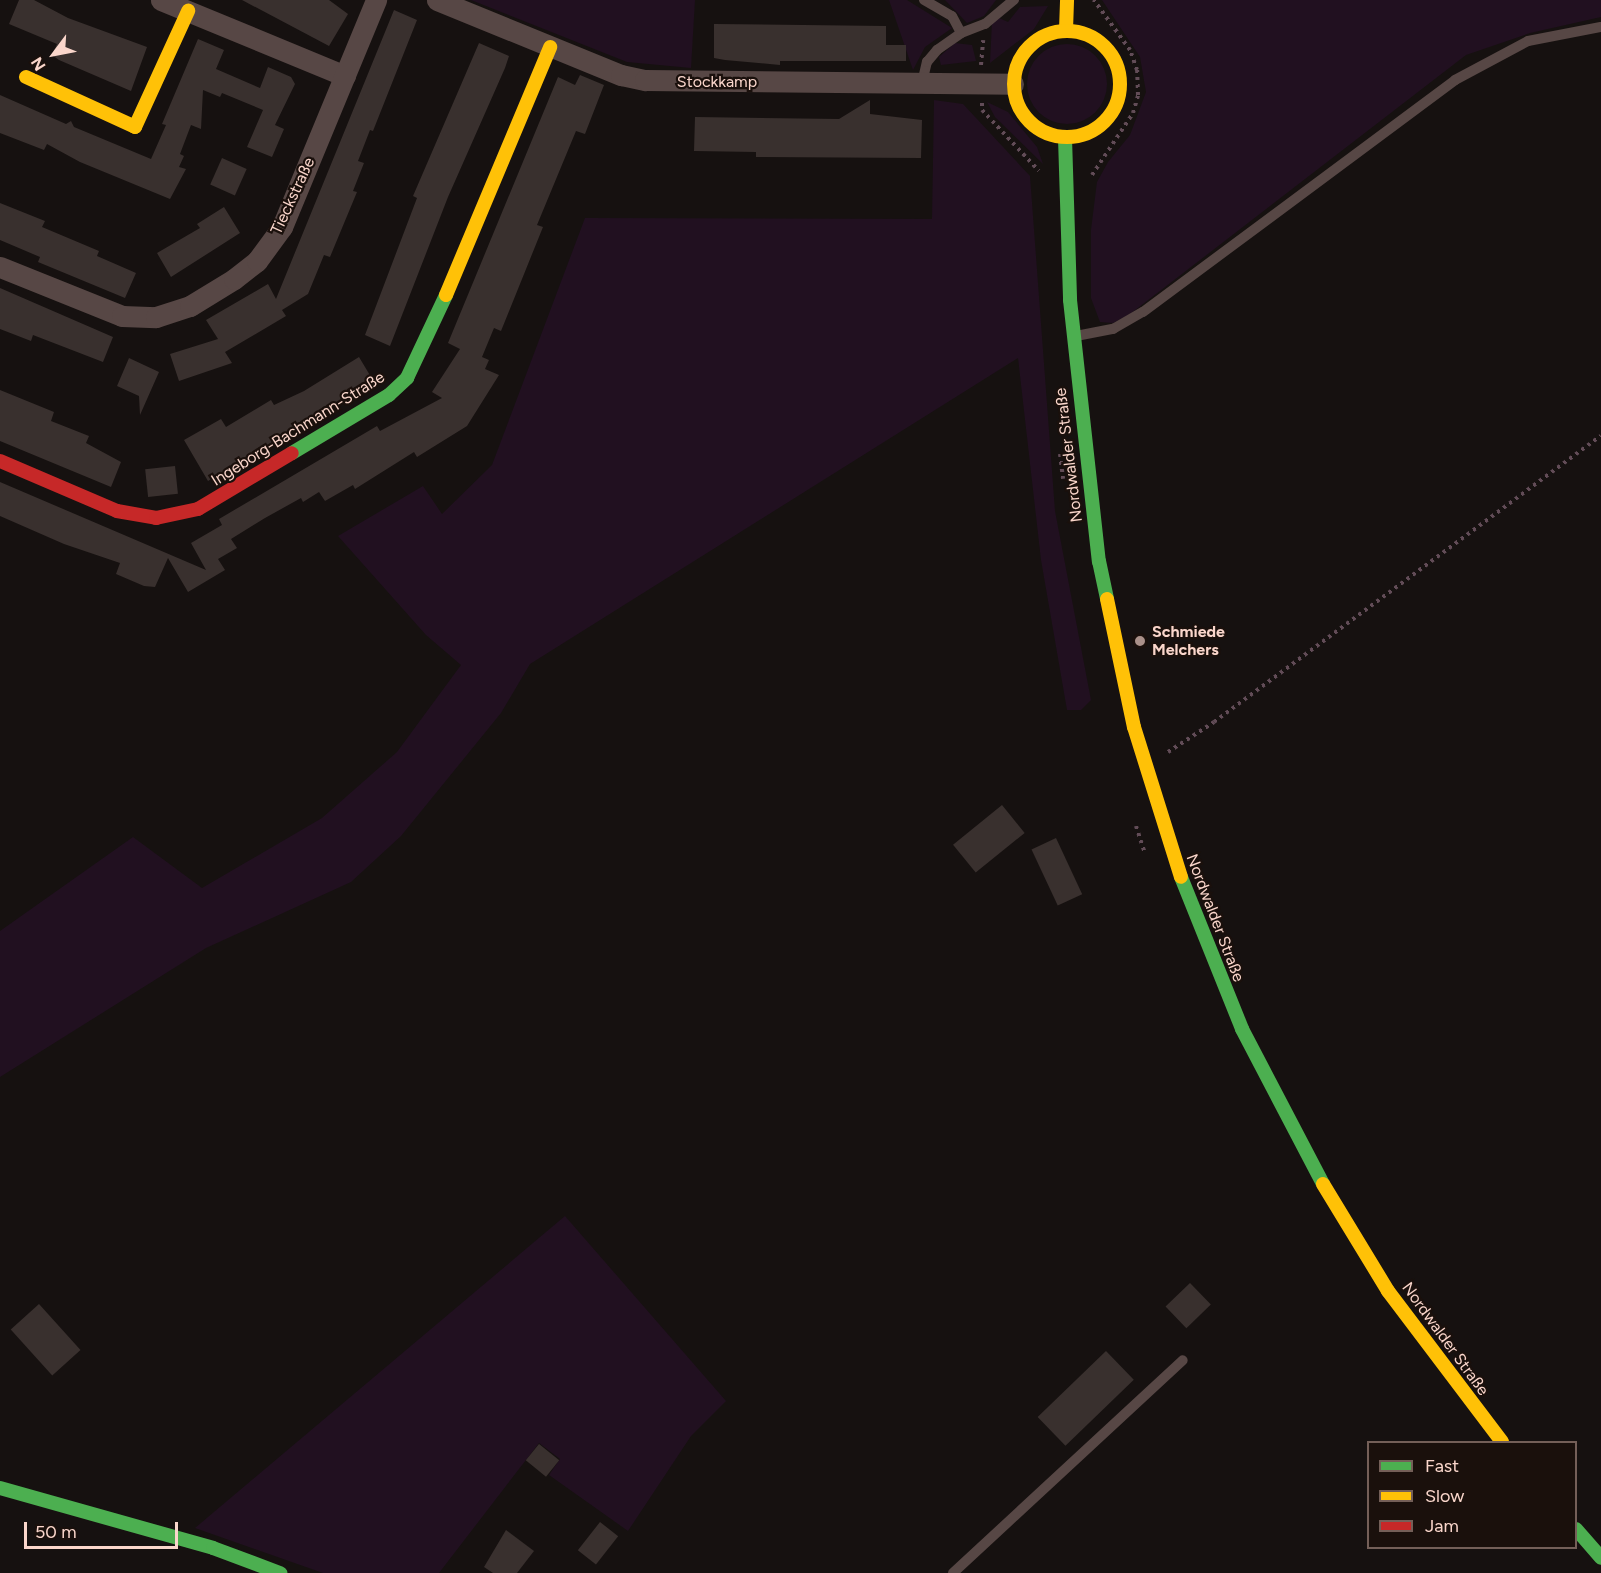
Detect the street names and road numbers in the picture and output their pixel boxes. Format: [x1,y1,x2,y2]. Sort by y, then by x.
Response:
street label: Stockkamp [677,72,757,92]
street label: Tieckstraße [267,155,319,237]
street label: Ingeborg-Bachmann-Straße [208,368,388,490]
street label: Nordwalder Straße [1051,387,1087,523]
street label: Nordwalder Straße [1182,851,1248,985]
street label: Nordwalder Straße [1398,1279,1492,1399]

